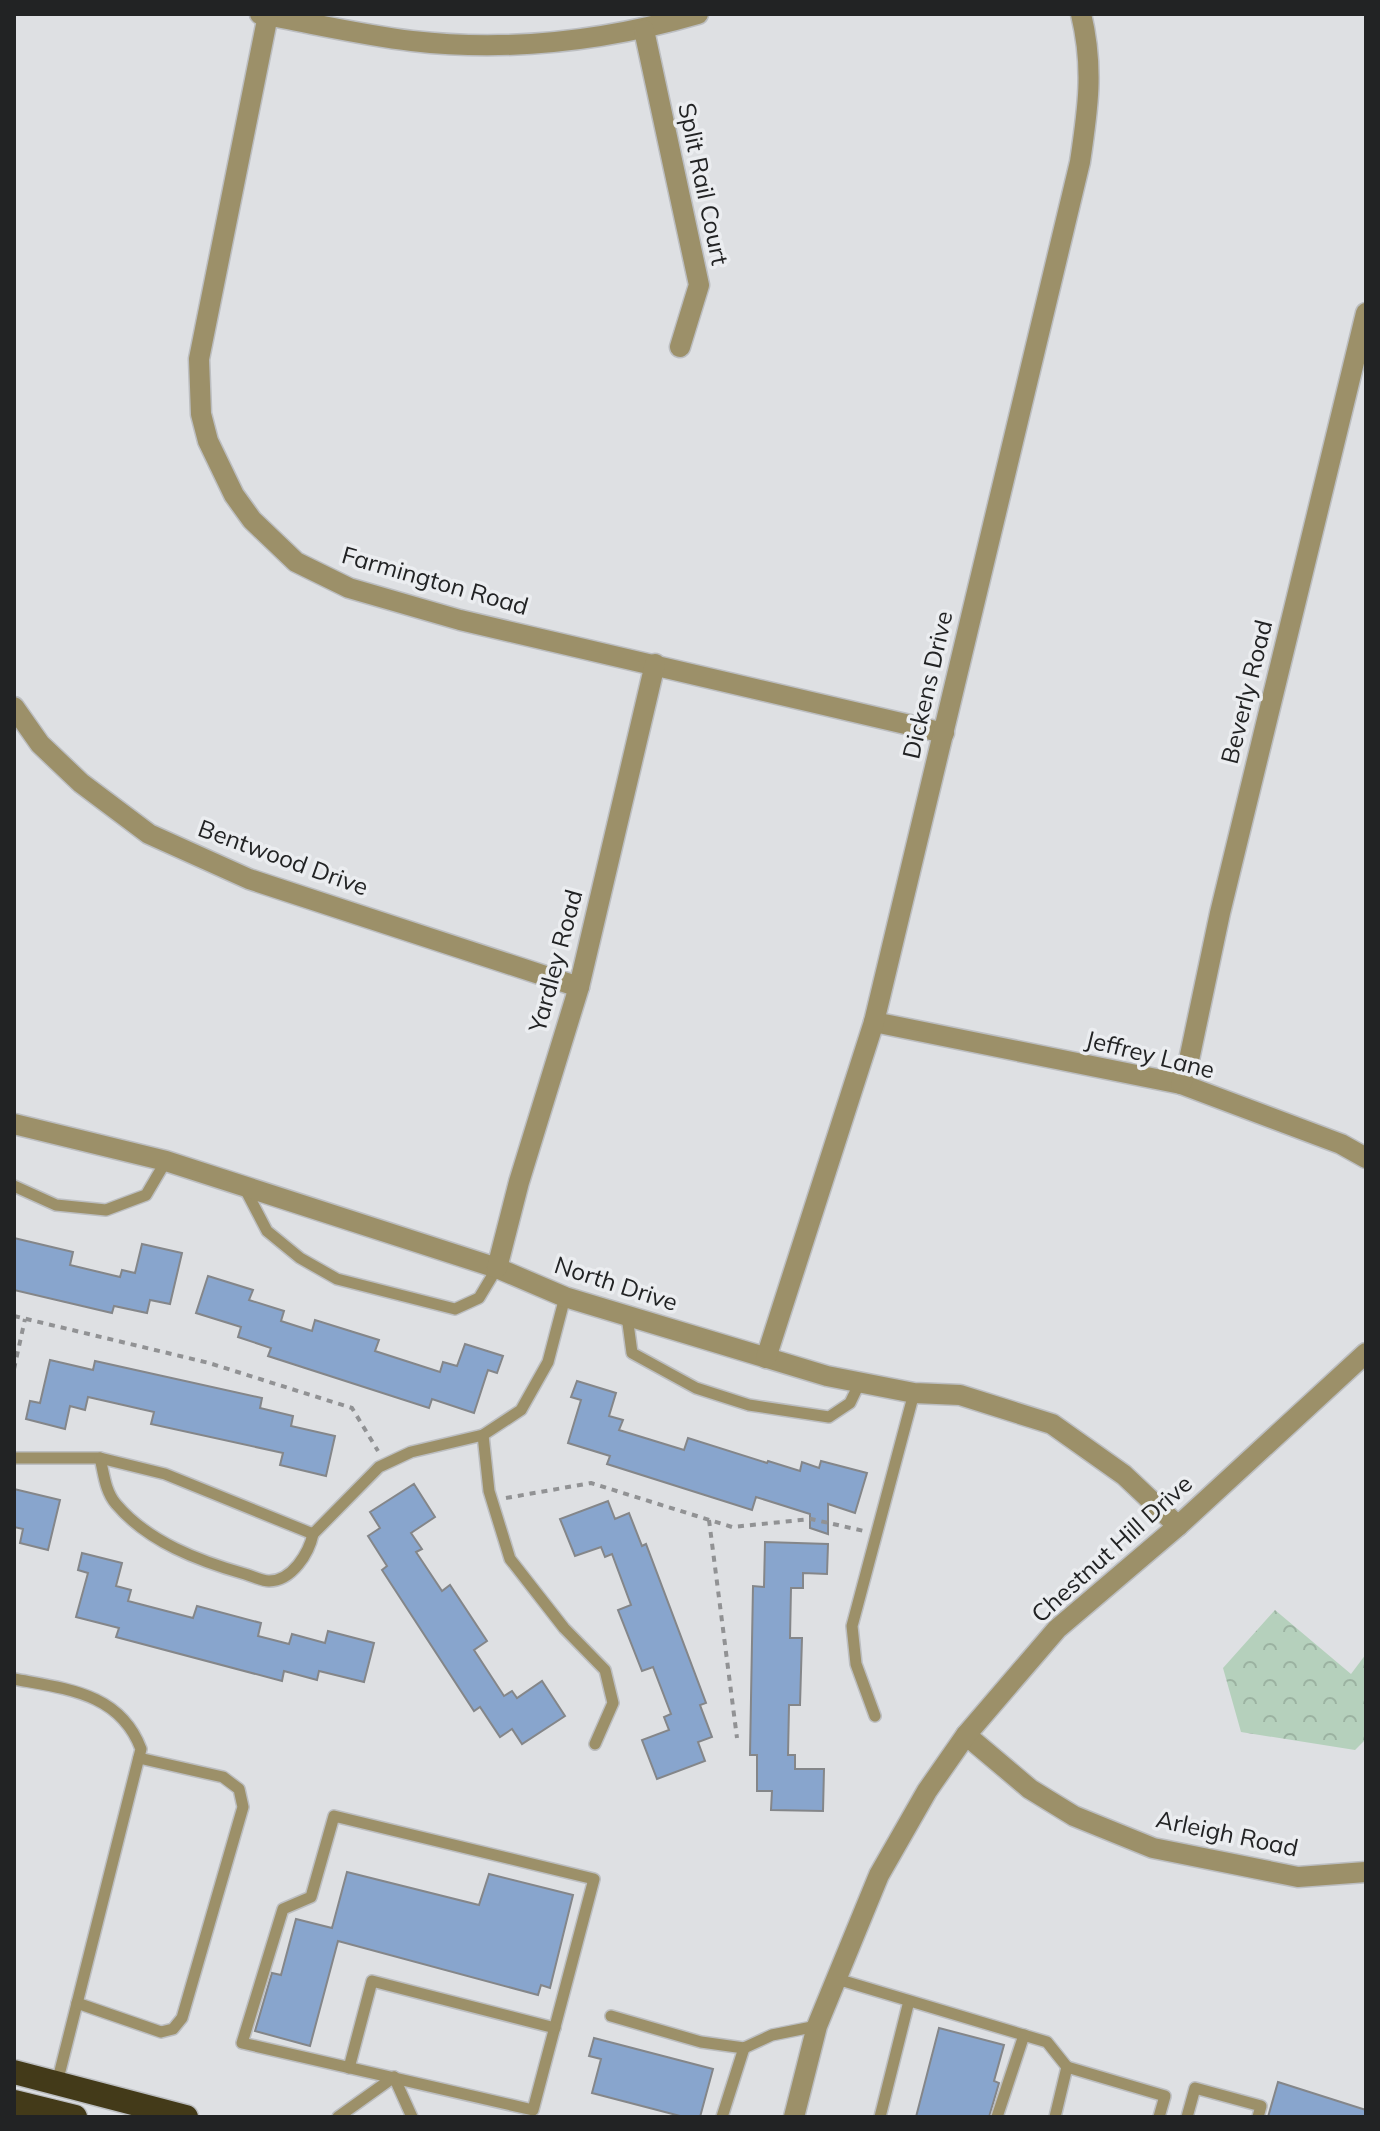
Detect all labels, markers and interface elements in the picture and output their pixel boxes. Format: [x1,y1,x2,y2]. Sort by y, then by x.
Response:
street label: Split Rail Court [672,100,736,268]
street label: Farmington Road [339,539,532,621]
street label: Dickens Drive [895,608,959,762]
street label: Beverly Road [1214,617,1278,767]
street label: Bentwood Drive [194,812,372,902]
street label: Yardley Road [521,886,588,1036]
street label: Jeffrey Lane [1083,1024,1218,1085]
street label: North Drive [551,1249,682,1317]
street label: Chestnut Hill Drive [1025,1468,1198,1628]
street label: Arleigh Road [1153,1803,1301,1863]

